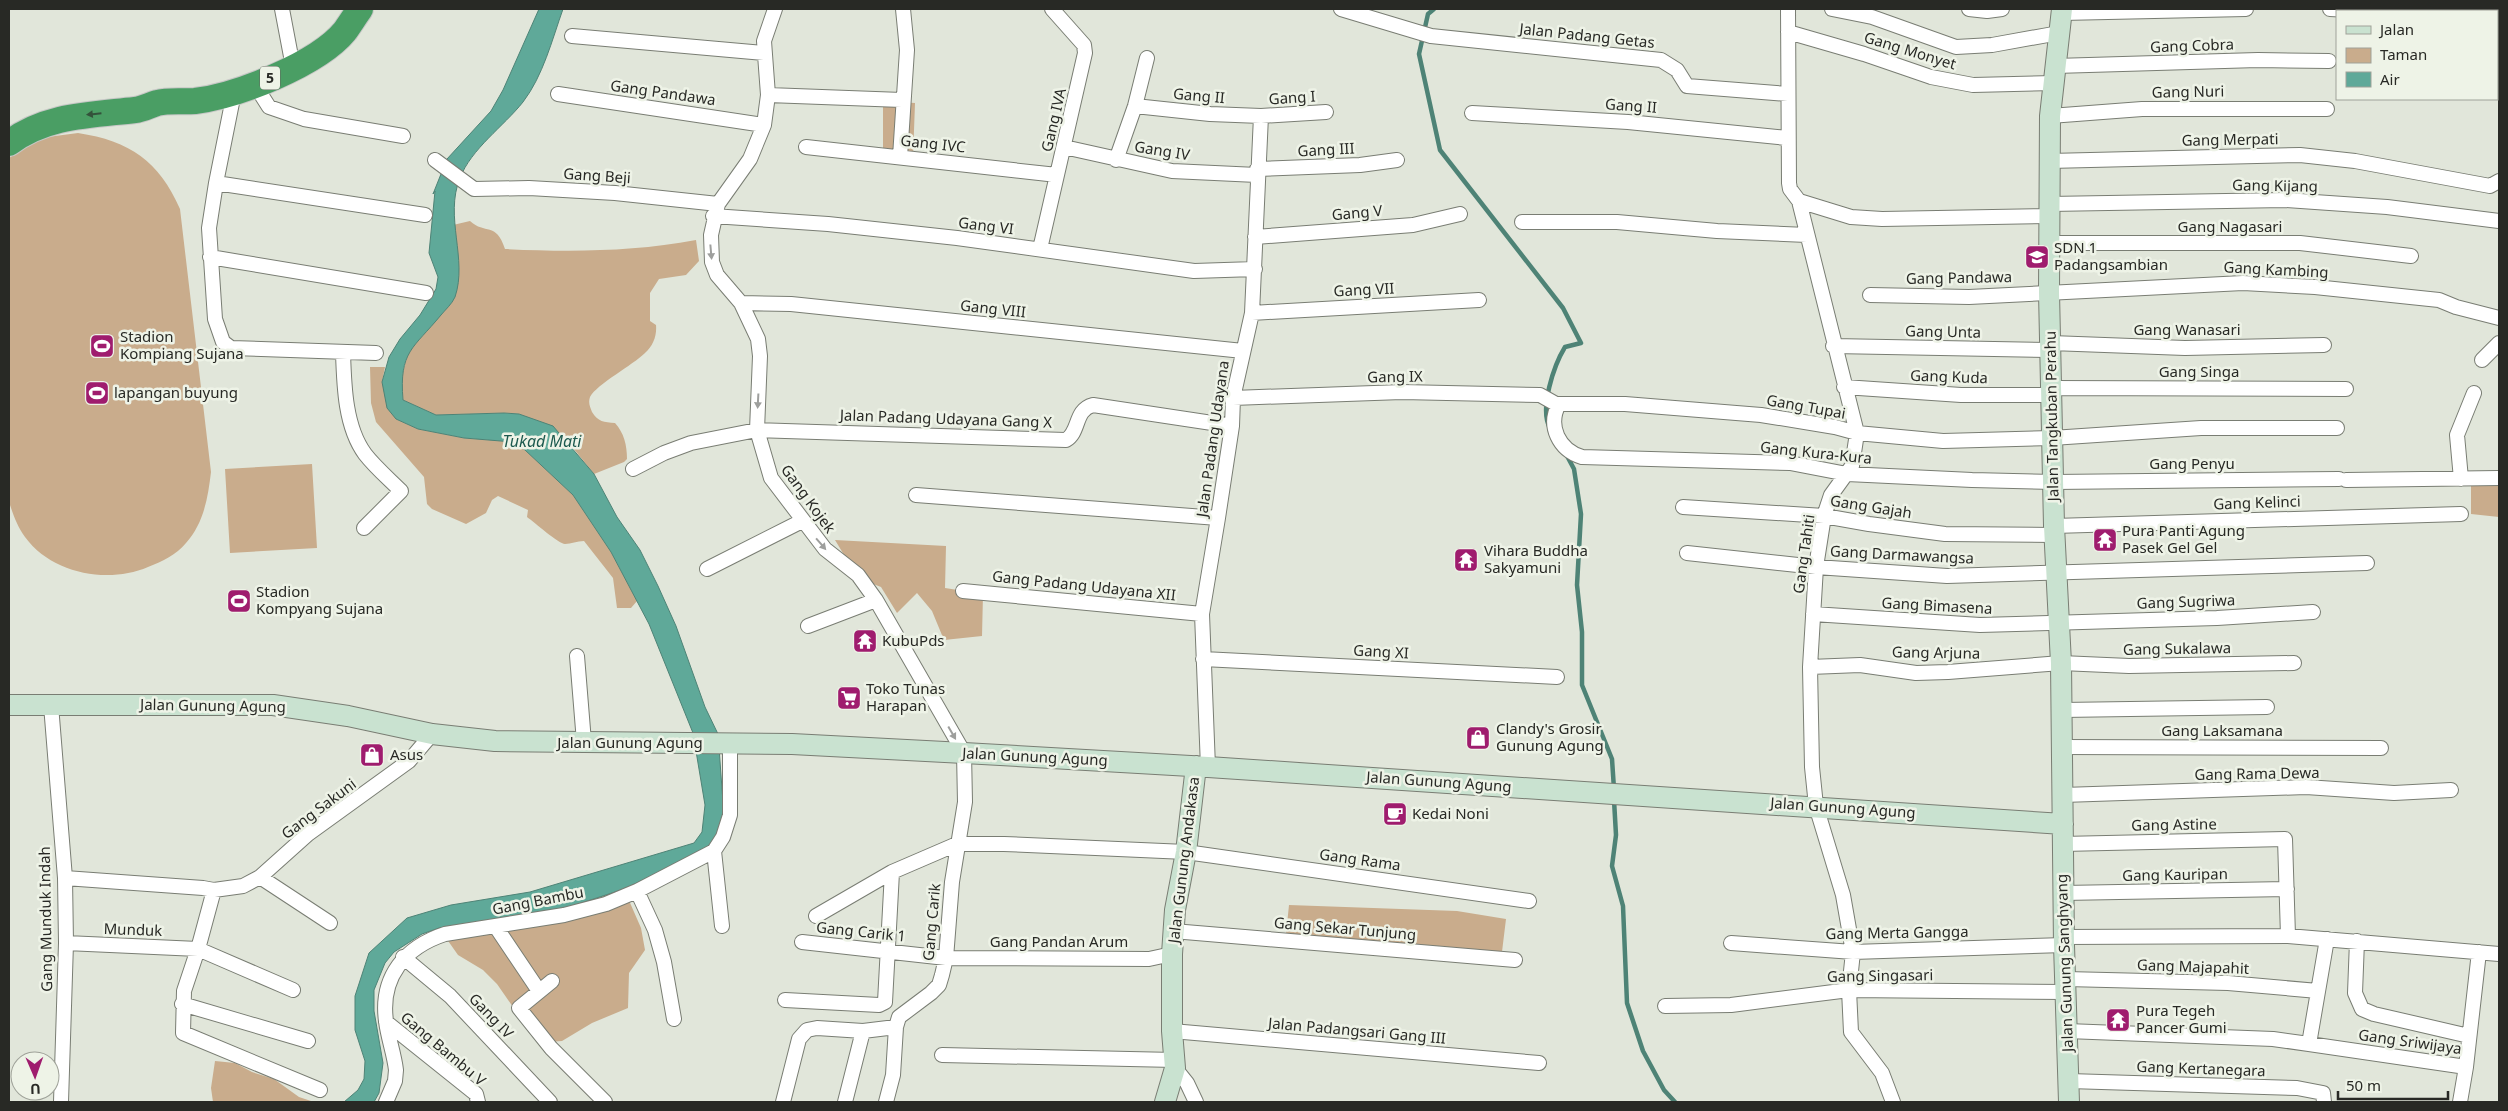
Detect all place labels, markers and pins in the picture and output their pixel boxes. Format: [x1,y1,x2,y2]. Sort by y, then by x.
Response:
place label: SDN 1 Padangsambian [2054,237,2168,274]
school or university icon: SDN 1 Padangsambian [2024,244,2050,270]
place label: Stadion Kompiang Sujana [120,326,244,363]
sports icon: Stadion Kompiang Sujana [89,333,115,359]
sports icon: lapangan buyung [84,380,110,406]
place label: lapangan buyung [114,382,238,402]
place label: Pura Panti Agung Pasek Gel Gel [2122,520,2245,557]
temple icon: Pura Panti Agung Pasek Gel Gel [2092,527,2118,553]
place label: Vihara Buddha Sakyamuni [1484,540,1588,577]
temple icon: Vihara Buddha Sakyamuni [1453,547,1479,573]
place label: Stadion Kompyang Sujana [256,581,383,618]
sports icon: Stadion Kompyang Sujana [226,588,252,614]
temple icon: KubuPds [852,628,878,654]
place label: KubuPds [882,630,945,650]
place label: Toko Tunas Harapan [866,678,945,715]
supermarket icon: Toko Tunas Harapan [836,685,862,711]
place label: Clandy's Grosir Gunung Agung [1496,718,1604,755]
shop icon: Clandy's Grosir Gunung Agung [1465,725,1491,751]
shop icon: Asus [359,742,385,768]
place label: Asus [390,744,423,764]
cafe icon: Kedai Noni [1382,801,1408,827]
place label: Kedai Noni [1412,803,1489,823]
place label: Pura Tegeh Pancer Gumi [2136,1000,2227,1037]
temple icon: Pura Tegeh Pancer Gumi [2105,1007,2131,1033]

